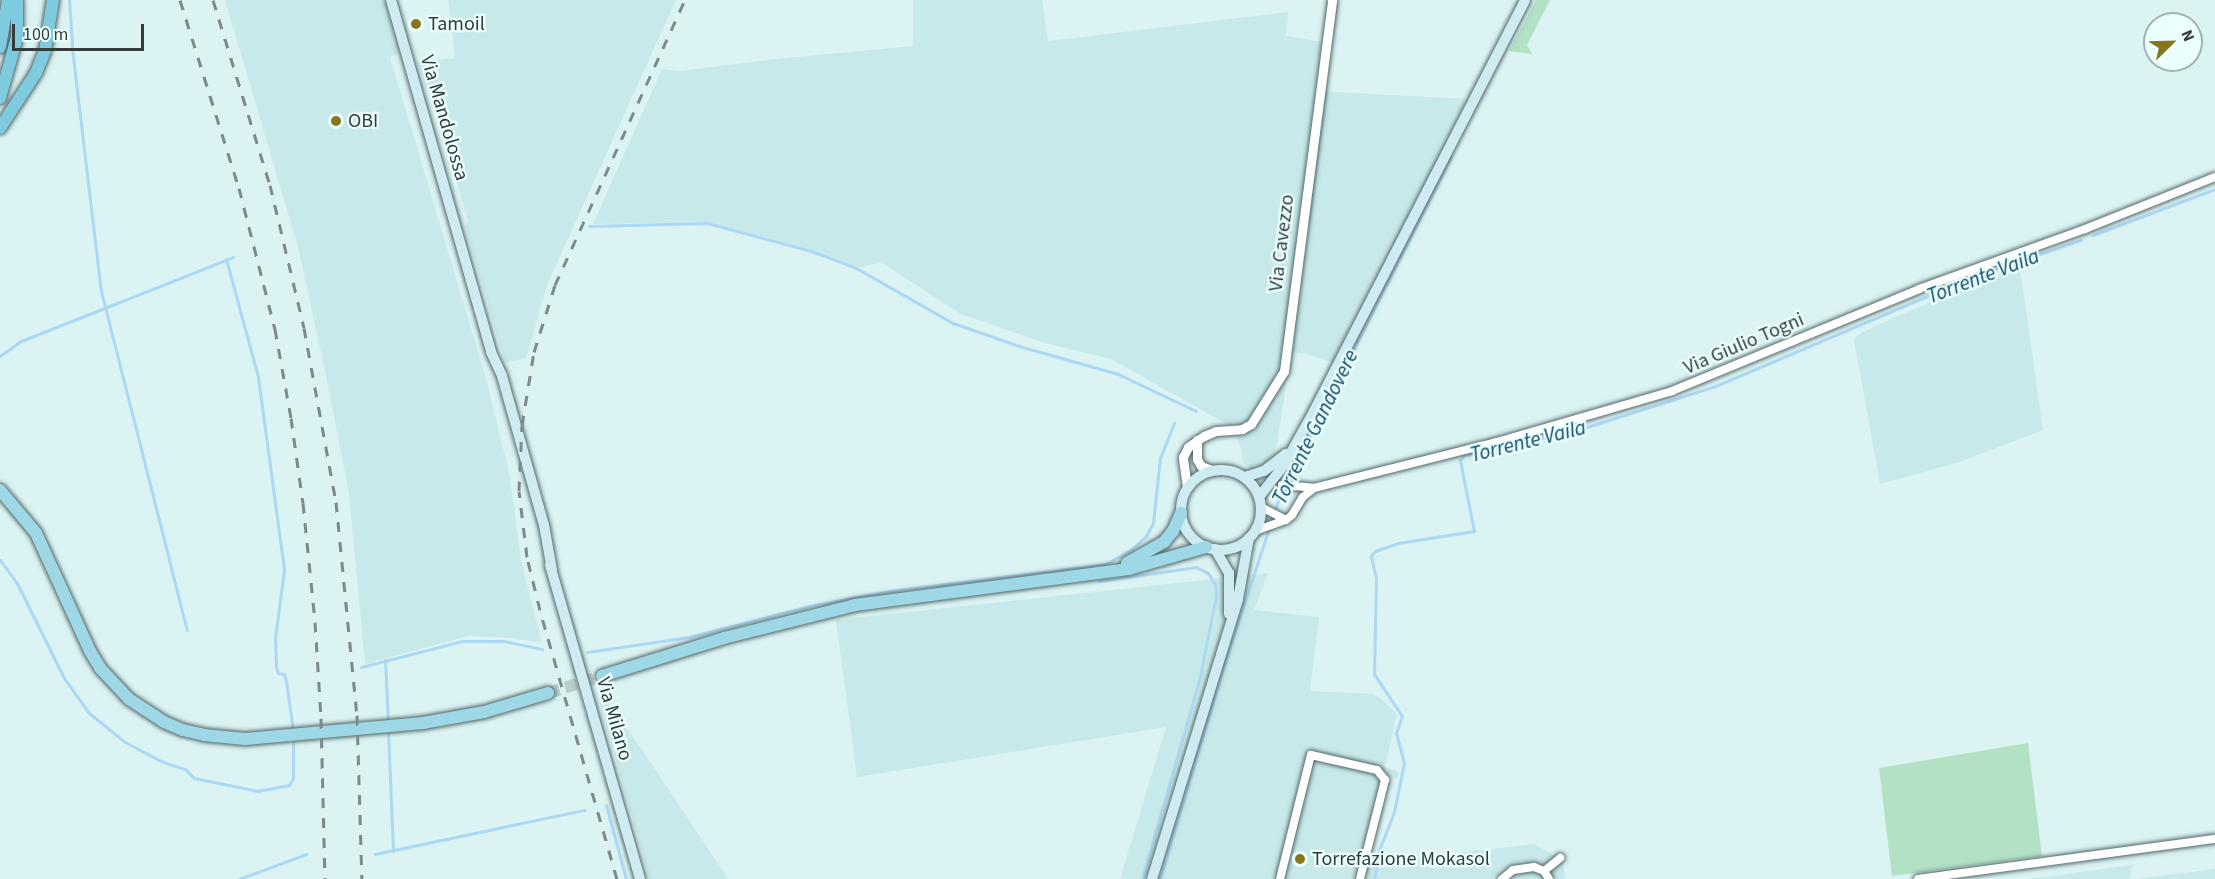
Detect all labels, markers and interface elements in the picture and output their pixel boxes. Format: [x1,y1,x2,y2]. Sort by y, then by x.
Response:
scale bar [15,12,147,50]
place label: Tamoil [428,12,485,36]
north arrow [2143,12,2203,72]
marker: Tamoil [409,17,423,31]
text: 100 m [23,22,68,47]
text: N [2176,27,2200,45]
street label: Via Mandolossa [415,52,473,184]
place label: OBI [348,109,378,133]
marker: OBI [329,114,343,128]
street label: Via Cavezzo [1264,193,1300,293]
water label: Torrente Vaila [1923,243,2043,309]
street label: Via Giulio Togni [1680,308,1808,380]
water label: Torrente Gandovere [1267,346,1363,508]
water label: Torrente Vaila [1467,414,1589,468]
street label: Via Milano [591,674,637,764]
place label: Torrefazione Mokasol [1312,847,1490,871]
marker: Torrefazione Mokasol [1293,852,1307,866]

